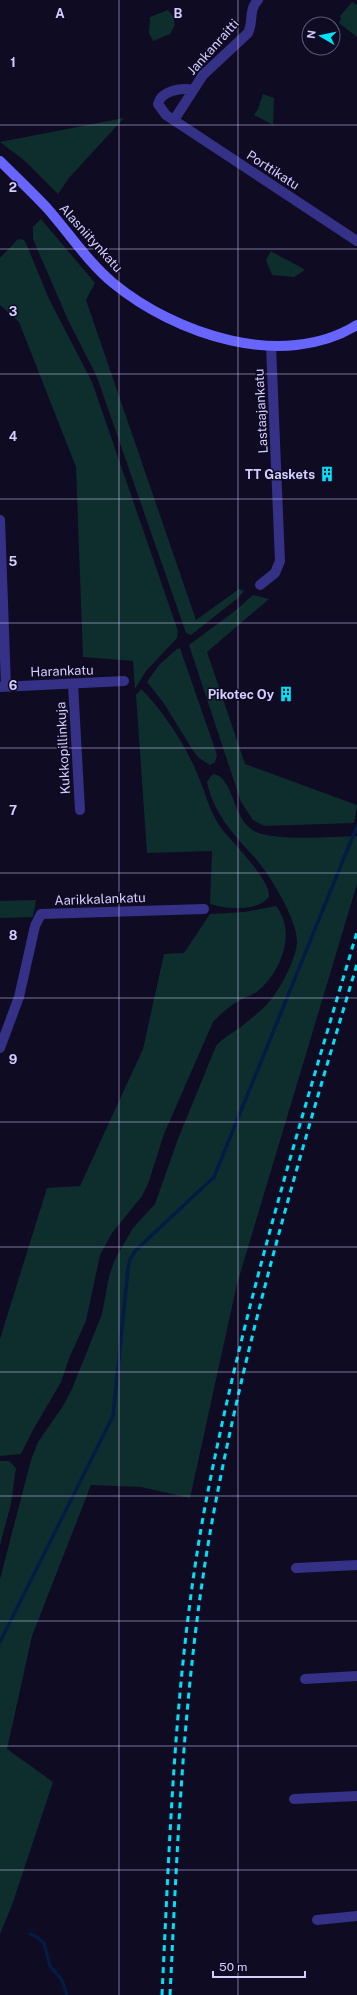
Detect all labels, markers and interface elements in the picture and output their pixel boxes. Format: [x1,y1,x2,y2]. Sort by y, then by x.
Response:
text: A [55,6,65,21]
text: B [174,6,183,21]
street label: Jankanraitti [184,16,242,78]
north arrow [301,16,341,56]
text: N [305,29,318,40]
text: 1 [10,55,16,70]
street label: Porttikatu [244,147,302,193]
text: 2 [9,180,17,195]
street label: Alasniitynkatu [56,201,126,275]
text: 3 [9,304,18,319]
street label: Lastaajankatu [251,368,271,454]
text: 4 [9,429,18,444]
building icon: TT Gaskets [318,465,336,483]
place label: TT Gaskets [245,467,315,482]
text: 5 [9,554,18,569]
street label: Harankatu [30,662,94,680]
text: 6 [9,678,18,693]
building icon: Pikotec Oy [277,685,295,703]
place label: Pikotec Oy [208,687,275,702]
street label: Kukkopillinkuja [53,701,73,795]
text: 7 [9,803,17,818]
street label: Aarikkalankatu [54,890,146,908]
text: 8 [9,928,18,943]
text: 9 [9,1052,17,1067]
scale bar [213,1953,305,1979]
text: 50 m [219,1960,247,1974]

